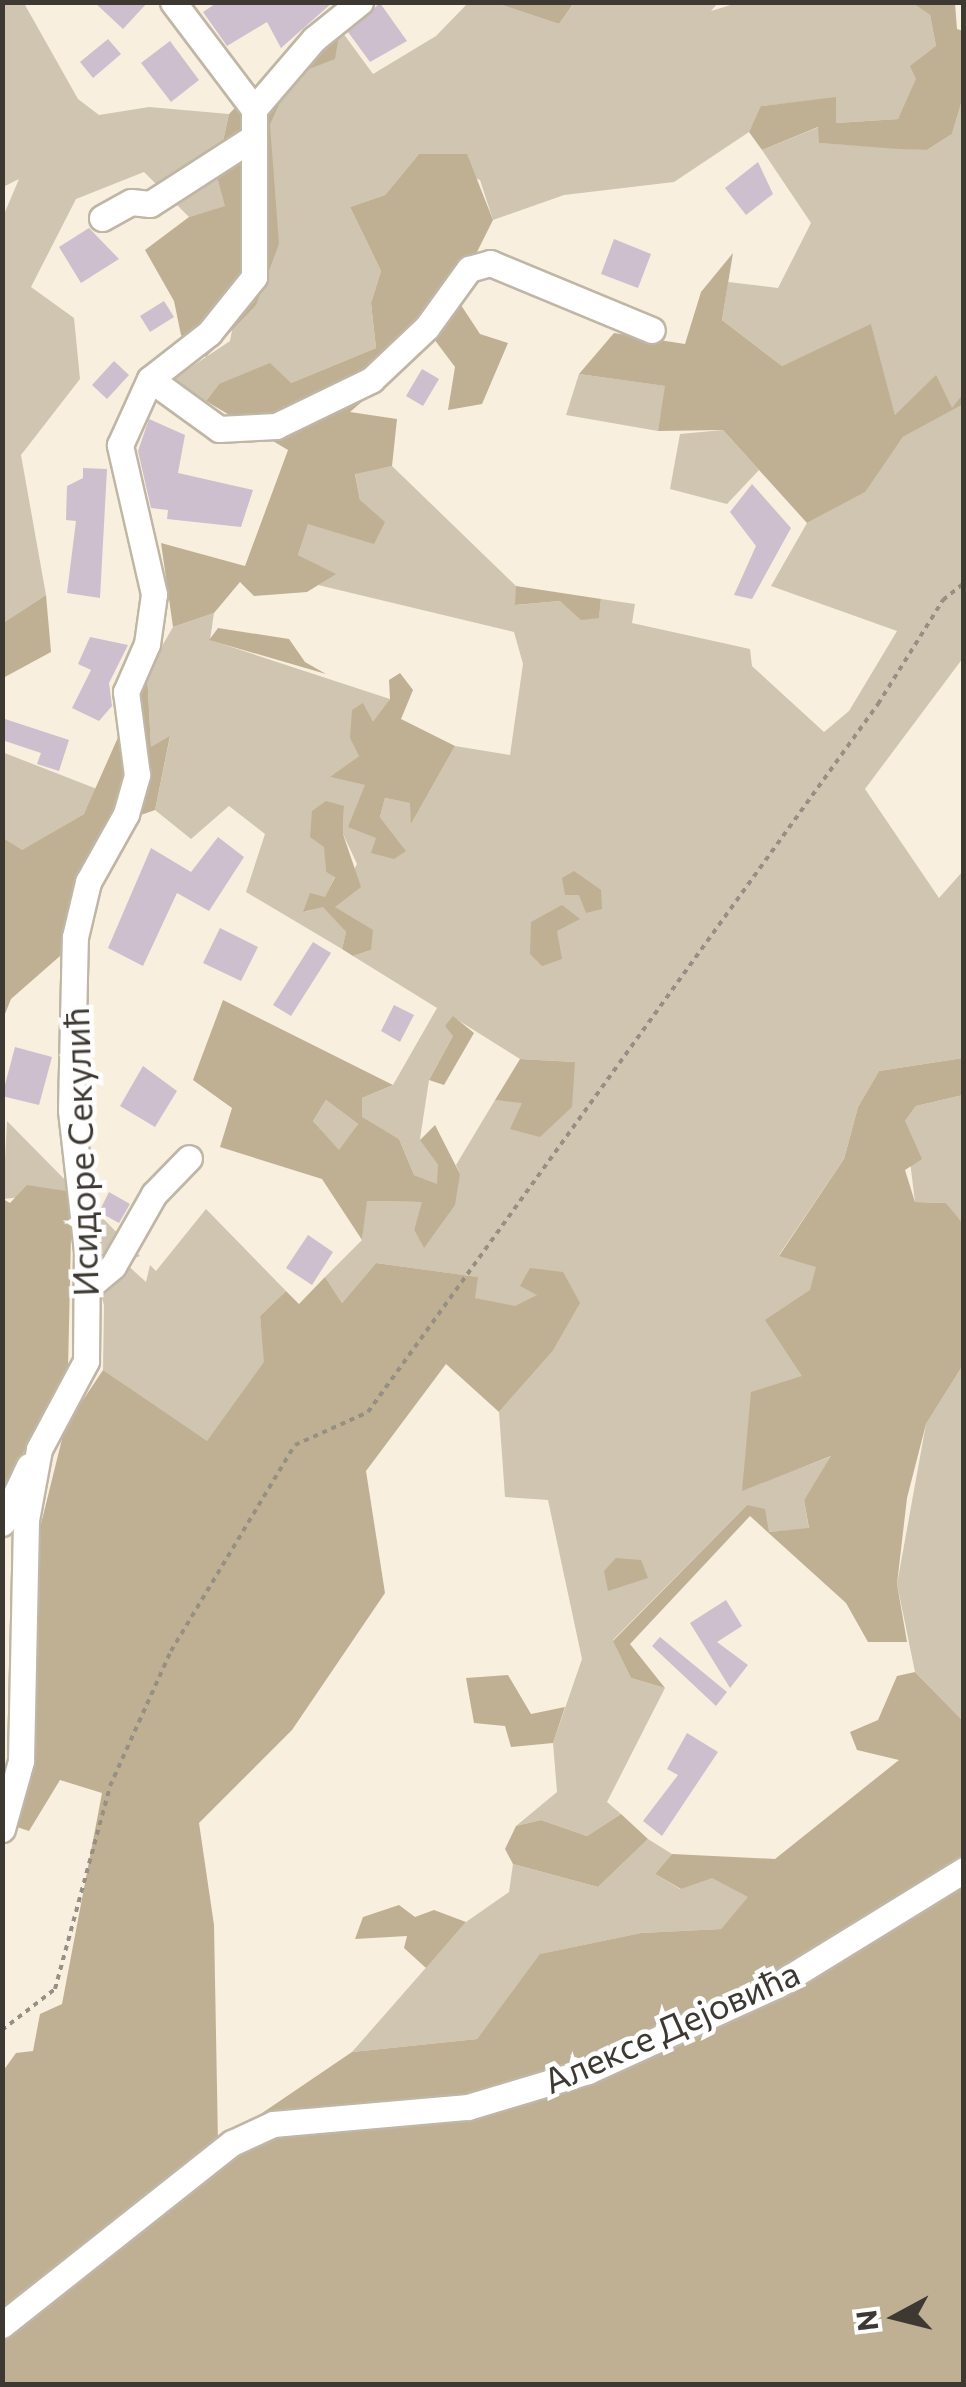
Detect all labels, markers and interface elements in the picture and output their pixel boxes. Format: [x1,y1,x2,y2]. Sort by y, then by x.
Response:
street label: Исидоре Секулић [54,1007,106,1297]
street label: Алексе Дејовића [537,1951,805,2101]
north arrow [846,2267,946,2367]
text: N [848,2308,884,2333]

